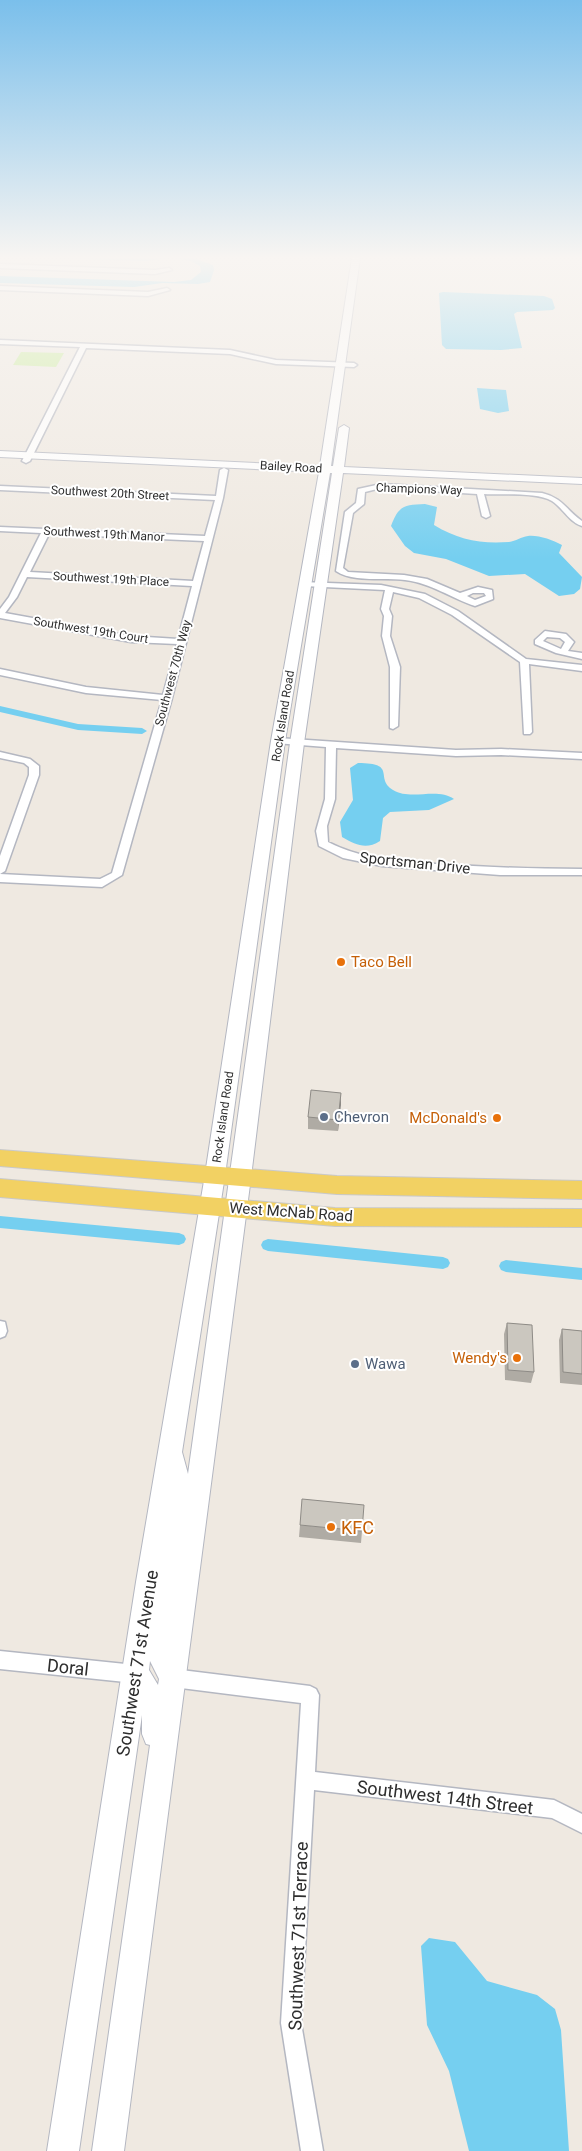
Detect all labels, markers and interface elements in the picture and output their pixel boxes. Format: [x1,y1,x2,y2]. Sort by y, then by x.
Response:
street label: Bailey Road [260,458,322,476]
street label: Champions Way [376,480,463,498]
street label: Southwest 20th Street [51,483,169,503]
street label: Southwest 19th Manor [43,524,165,544]
street label: Southwest 19th Place [53,569,169,589]
street label: Southwest 19th Court [33,614,150,646]
street label: Southwest 70th Way [152,618,194,728]
street label: Rock Island Road [269,669,297,763]
street label: Sportsman Drive [359,848,471,878]
place label: Taco Bell [351,953,412,971]
marker: Taco Bell [335,956,347,968]
street label: Rock Island Road [210,1070,236,1164]
place label: Chevron [334,1108,389,1126]
place label: McDonald's [409,1109,487,1127]
marker: Chevron [318,1111,330,1123]
marker: McDonald's [491,1112,503,1124]
street label: West McNab Road [229,1199,353,1225]
place label: Wendy's [452,1349,507,1367]
marker: Wendy's [511,1352,523,1364]
place label: Wawa [365,1355,406,1373]
marker: Wawa [349,1358,361,1370]
place label: KFC [341,1517,374,1538]
marker: KFC [325,1521,337,1533]
street label: Southwest 71st Avenue [112,1568,162,1758]
street label: Doral [46,1654,90,1680]
street label: Southwest 14th Street [356,1776,534,1818]
street label: Southwest 71st Terrace [284,1841,312,2031]

